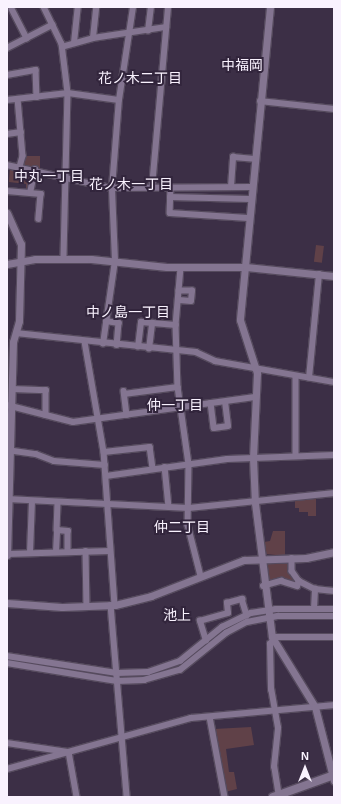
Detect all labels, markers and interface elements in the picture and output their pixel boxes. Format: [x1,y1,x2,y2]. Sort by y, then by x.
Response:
district label: 中福岡 [221,57,263,73]
district label: 花ノ木二丁目 [98,70,182,86]
district label: 中丸一丁目 [14,168,84,184]
district label: 花ノ木一丁目 [89,176,173,192]
district label: 中ノ島一丁目 [86,304,170,320]
district label: 仲一丁目 [147,397,203,413]
district label: 仲二丁目 [154,519,210,535]
district label: 池上 [163,607,191,623]
north arrow [285,748,325,788]
text: N [301,750,309,762]

